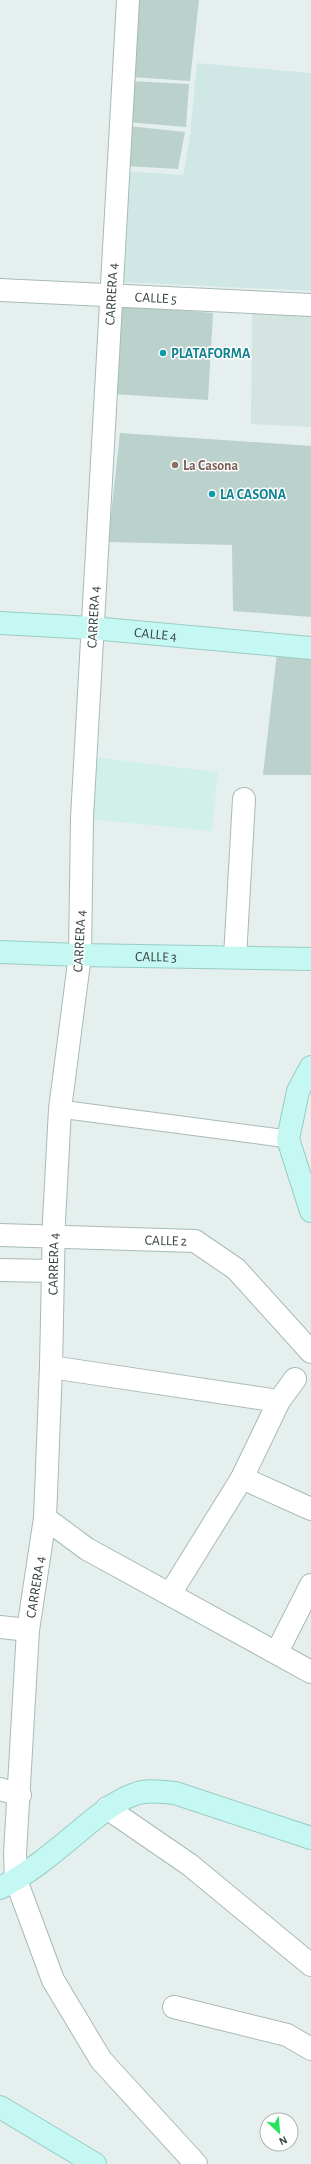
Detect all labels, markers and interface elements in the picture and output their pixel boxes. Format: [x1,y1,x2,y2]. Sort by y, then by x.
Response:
street label: CARRERA 4 [103,262,121,326]
street label: CALLE 5 [134,291,177,307]
place label: PLATAFORMA [171,347,251,361]
marker: PLATAFORMA [158,348,168,358]
place label: La Casona [183,459,238,473]
marker: La Casona [170,460,180,470]
place label: LA CASONA [220,488,287,502]
marker: LA CASONA [207,489,217,499]
street label: CARRERA 4 [85,585,103,649]
street label: CALLE 4 [134,626,178,644]
street label: CARRERA 4 [71,909,89,973]
street label: CALLE 3 [135,950,177,965]
street label: CARRERA 4 [46,1232,62,1295]
street label: CALLE 2 [144,1233,187,1249]
street label: CARRERA 4 [24,1555,48,1619]
north arrow [259,2112,299,2152]
text: N [277,2134,289,2147]

